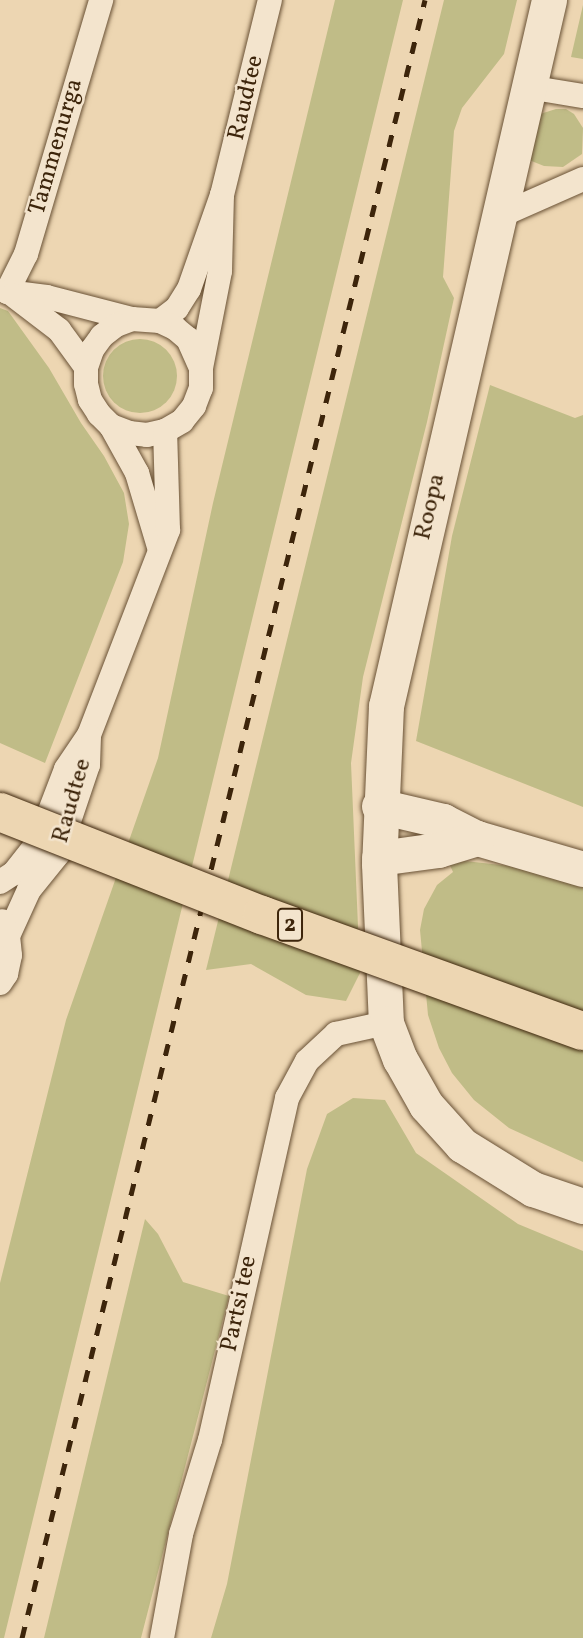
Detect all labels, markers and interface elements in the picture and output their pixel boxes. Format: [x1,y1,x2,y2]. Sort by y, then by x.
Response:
street label: Raudtee [223,53,271,143]
street label: Tammenurga [24,75,90,219]
street label: Roopa [409,471,453,543]
street label: Raudtee [47,756,99,846]
road number: 2 [276,906,304,944]
street label: Partsi tee [216,1253,264,1355]

